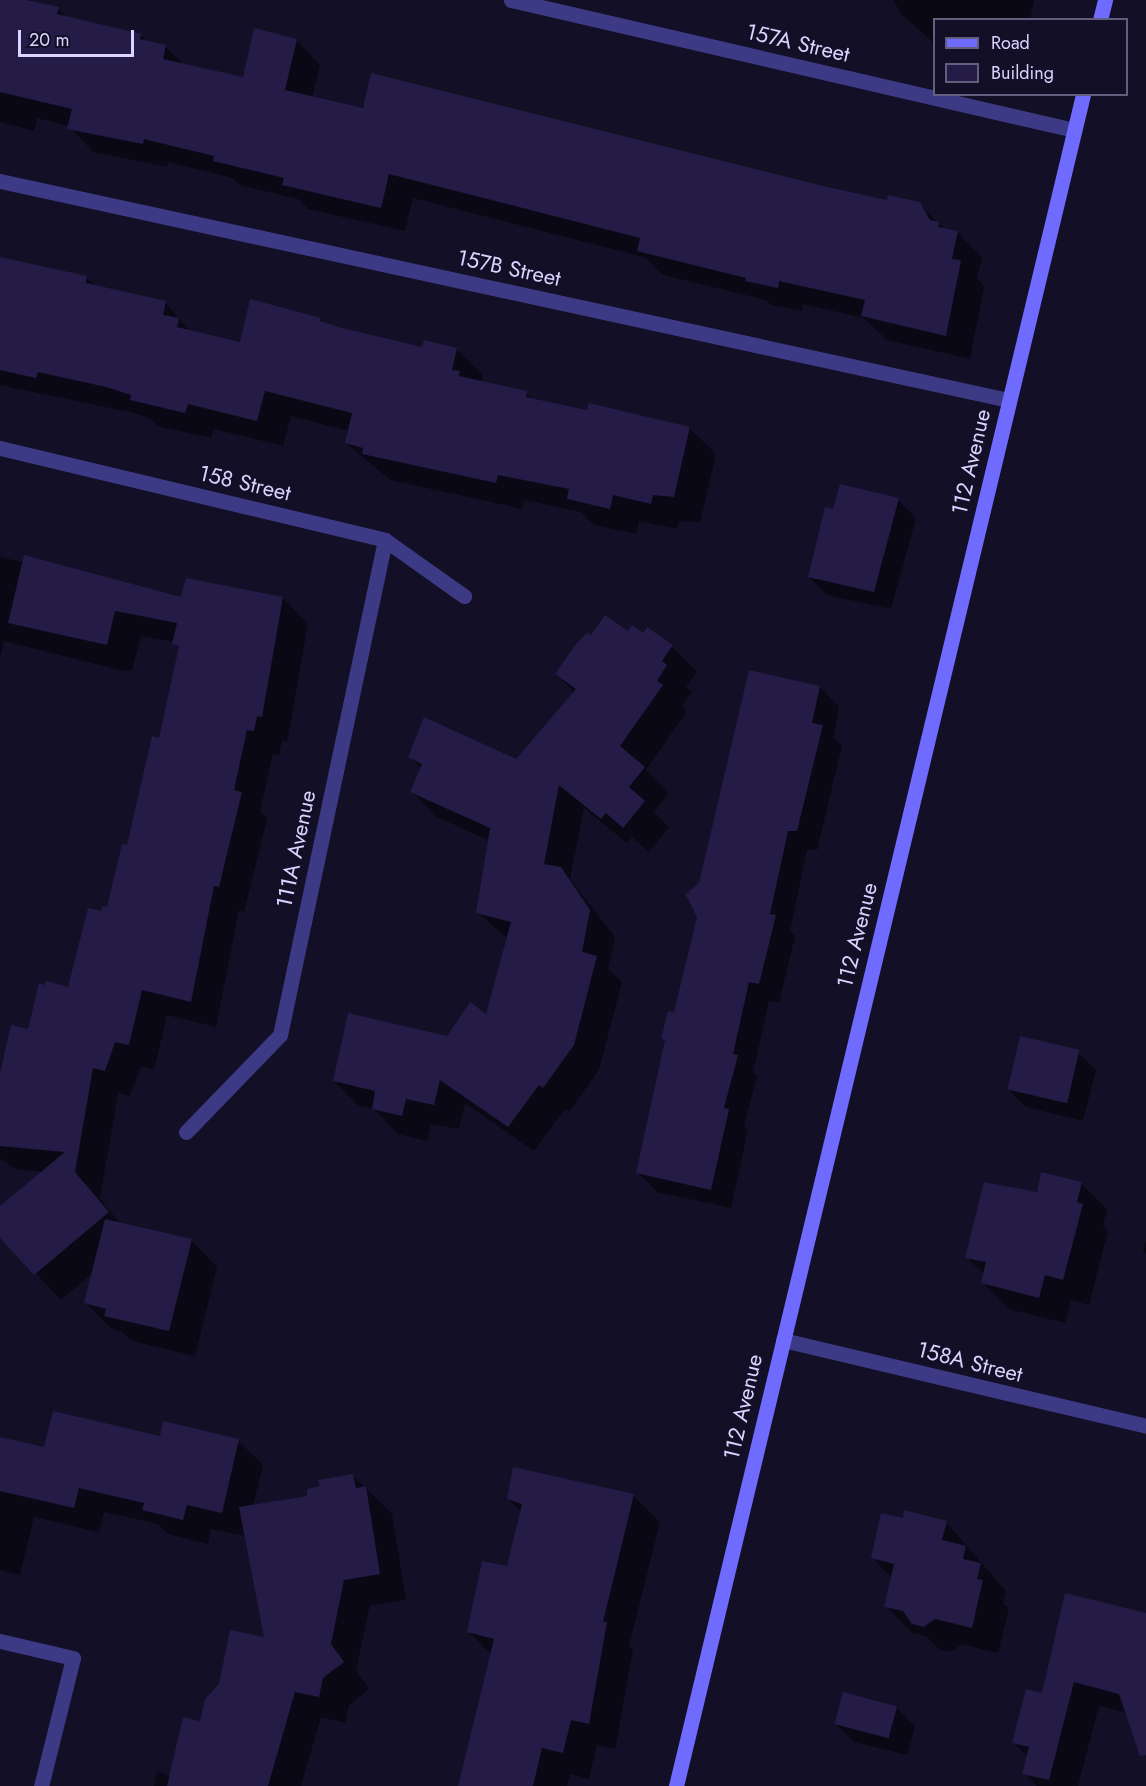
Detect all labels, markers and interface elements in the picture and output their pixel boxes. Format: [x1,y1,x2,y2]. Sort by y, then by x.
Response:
scale bar [21,18,136,56]
street label: 157A Street [744,18,852,68]
legend [933,18,1128,96]
text: 20 m [29,27,69,53]
text: Road [991,30,1030,56]
text: Building [991,60,1054,86]
street label: 157B Street [455,244,563,292]
street label: 112 Avenue [946,407,996,517]
street label: 158 Street [197,460,293,506]
street label: 111A Avenue [271,788,321,910]
street label: 112 Avenue [831,880,883,990]
street label: 158A Street [915,1336,1025,1388]
street label: 112 Avenue [718,1352,768,1462]

